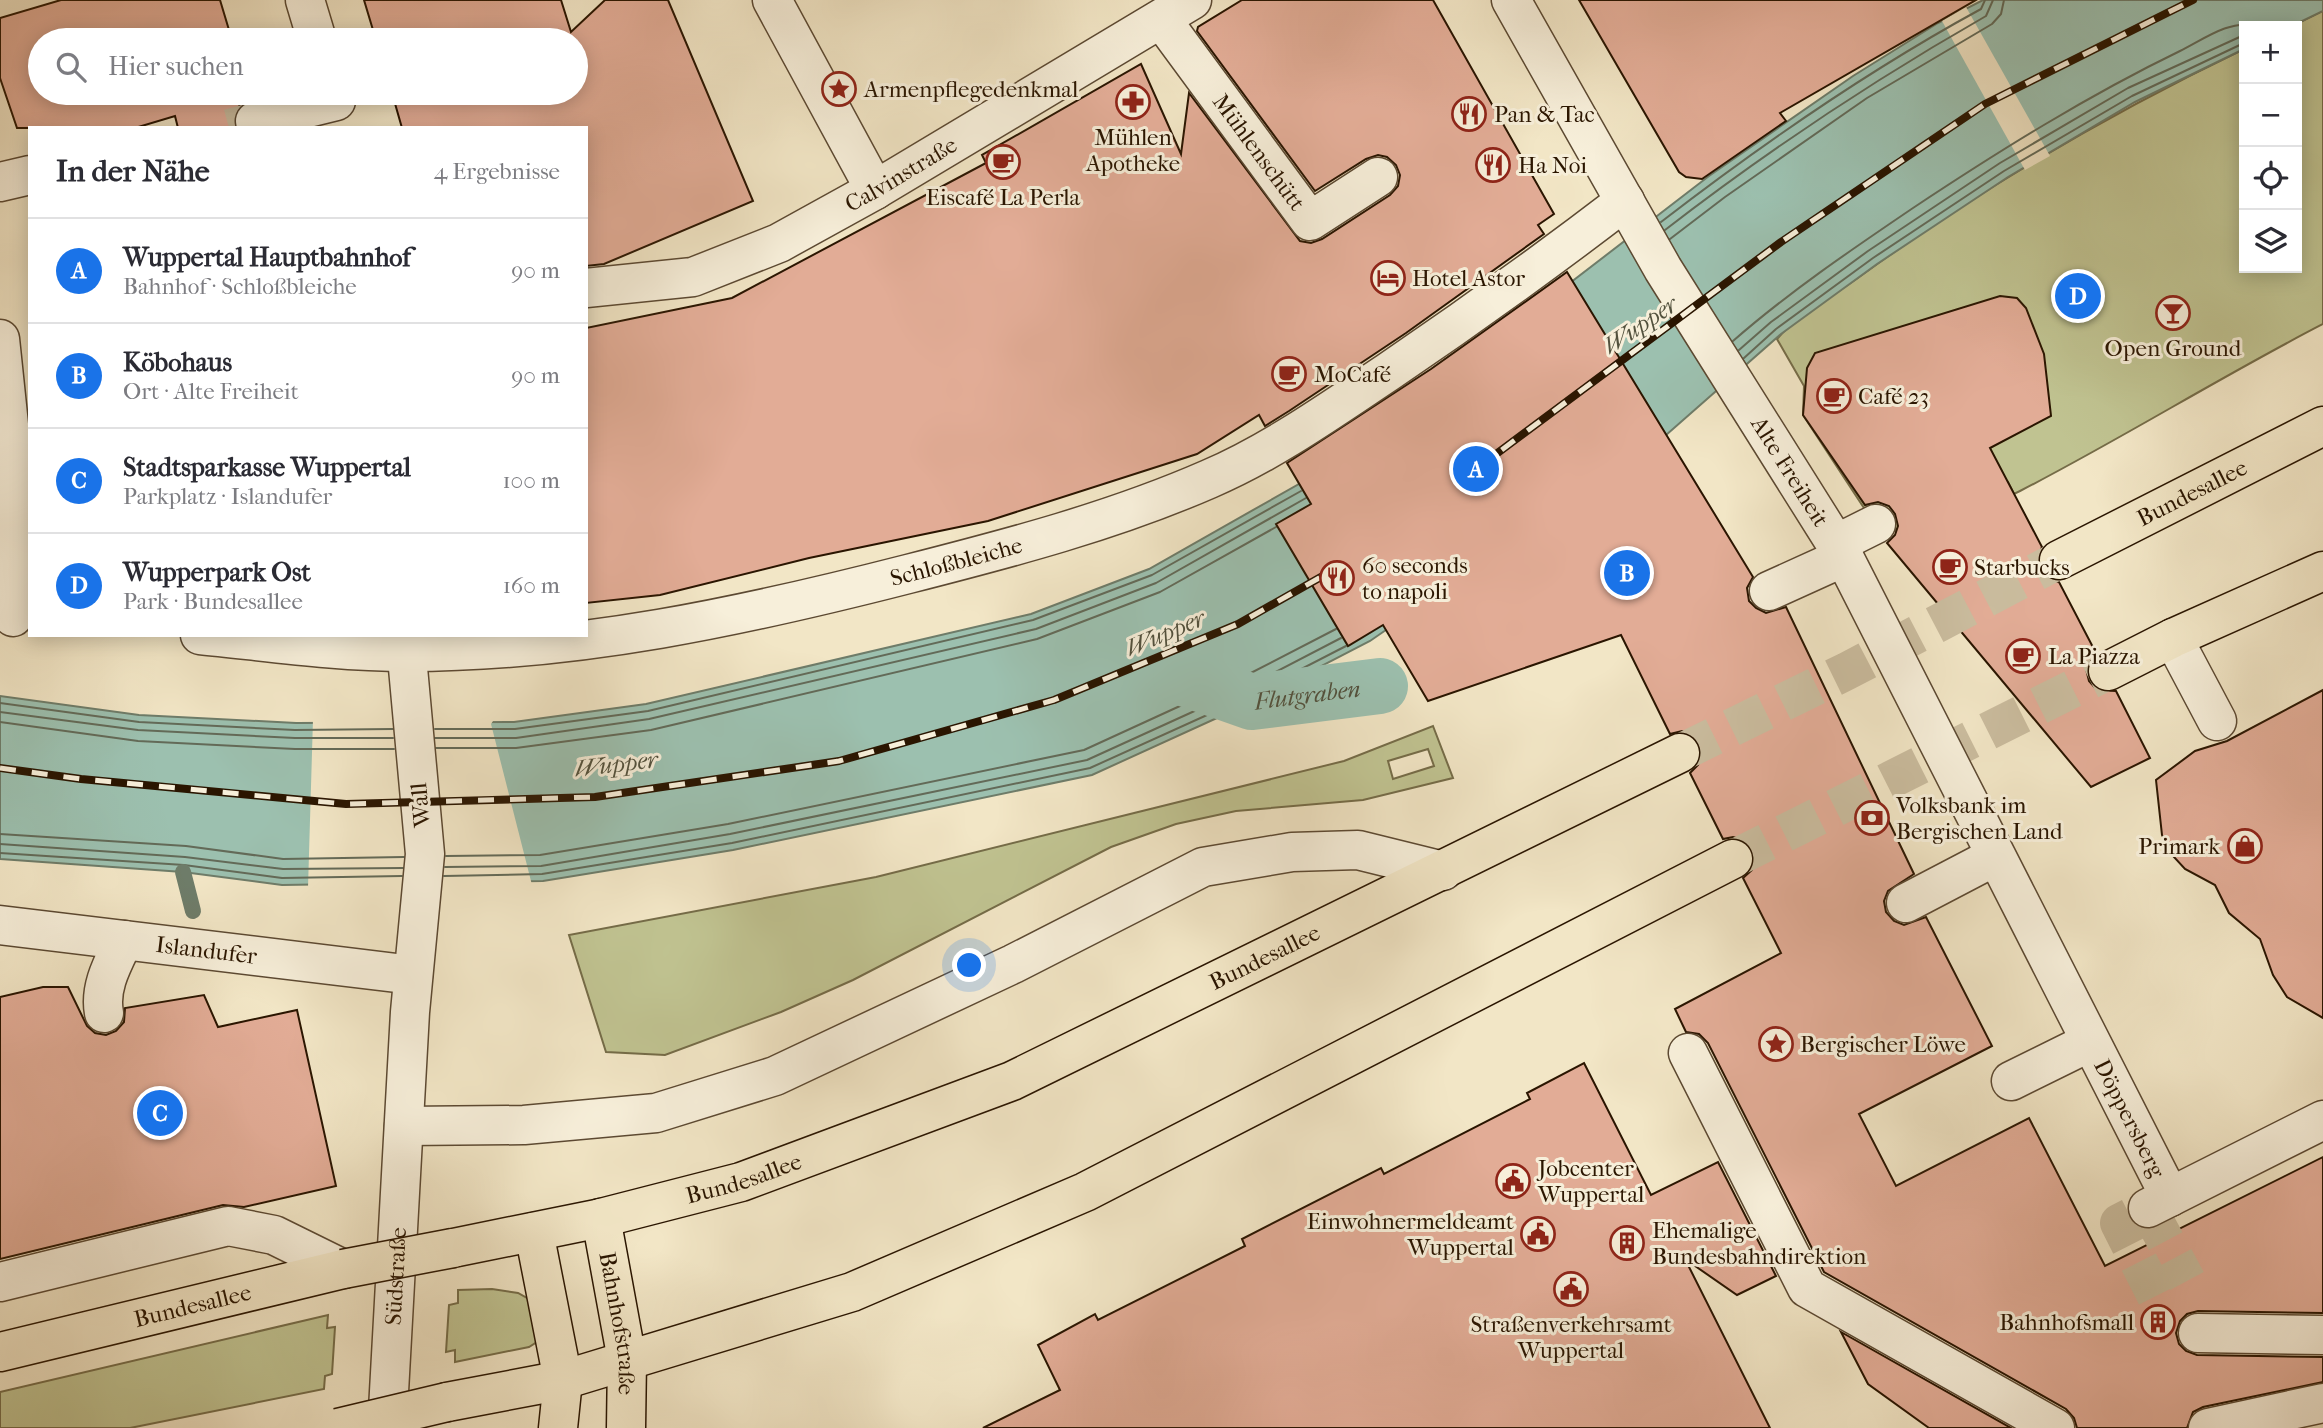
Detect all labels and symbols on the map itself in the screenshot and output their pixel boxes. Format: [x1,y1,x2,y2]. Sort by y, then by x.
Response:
place icon: Armenpflegedenkmal [820,70,858,108]
place label: Armenpflegedenkmal [863,76,1079,103]
pharmacy icon: Mühlen Apotheke [1114,83,1152,121]
street label: Mühlenschütt [1207,89,1311,216]
restaurant icon: Pan & Tac [1450,95,1488,133]
place label: Pan & Tac [1494,101,1595,128]
place label: Mühlen Apotheke [1085,124,1180,177]
street label: Calvinstraße [840,131,962,218]
cafe icon: Eiscafé La Perla [984,143,1022,181]
restaurant icon: Ha Noi [1474,146,1512,184]
place label: Ha Noi [1518,152,1587,179]
place label: Eiscafé La Perla [926,184,1081,211]
hotel icon: Hotel Astor [1369,259,1407,297]
place label: Hotel Astor [1412,265,1525,292]
pin: D [2055,270,2101,322]
water label: Wupper [1598,289,1684,360]
bar icon: Open Ground [2154,294,2192,332]
place label: Open Ground [2105,335,2242,362]
cafe icon: MoCafé [1270,355,1308,393]
place label: MoCafé [1314,361,1391,388]
cafe icon: Café 23 [1815,377,1853,415]
place label: Café 23 [1858,383,1929,410]
street label: Alte Freiheit [1745,411,1834,532]
pin: A [1453,443,1499,495]
street label: Bundesallee [2133,454,2252,532]
street label: Schloßbleiche [887,531,1025,592]
pin: B [1604,547,1650,599]
cafe icon: Starbucks [1931,548,1969,586]
place label: 60 seconds to napoli [1362,552,1468,605]
place label: Starbucks [1974,554,2070,581]
restaurant icon: 60 seconds to napoli [1318,559,1356,597]
water label: Wupper [1121,603,1211,662]
cafe icon: La Piazza [2004,637,2042,675]
place label: La Piazza [2048,643,2140,670]
water label: Flutgraben [1251,675,1362,716]
water label: Wupper [573,745,661,783]
street label: Wall [405,781,436,829]
place label: Volksbank im Bergischen Land [1895,792,2063,845]
bank icon: Volksbank im Bergischen Land [1853,799,1891,837]
shop icon: Primark [2226,827,2264,865]
place label: Primark [2138,833,2221,860]
street label: Bundesallee [1205,919,1324,996]
street label: Islandufer [154,931,259,970]
your location [952,948,986,982]
place icon: Bergischer Löwe [1757,1025,1795,1063]
place label: Bergischer Löwe [1800,1031,1966,1058]
street label: Döppersberg [2088,1055,2171,1183]
pin: C [137,1087,183,1139]
street label: Bundesallee [683,1148,805,1210]
place label: Jobcenter Wuppertal [1536,1155,1645,1208]
public building icon: Jobcenter Wuppertal [1494,1162,1532,1200]
place label: Einwohnermeldeamt Wuppertal [1307,1208,1515,1261]
public building icon: Einwohnermeldeamt Wuppertal [1519,1215,1557,1253]
place label: Ehemalige Bundesbahndirektion [1652,1217,1867,1270]
building icon: Ehemalige Bundesbahndirektion [1608,1224,1646,1262]
street label: Südstraße [380,1226,412,1326]
street label: Bahnhofstraße [593,1250,640,1395]
public building icon: Straßenverkehrsamt Wuppertal [1552,1270,1590,1308]
street label: Bundesallee [131,1279,254,1333]
building icon: Bahnhofsmall [2139,1303,2177,1341]
place label: Bahnhofsmall [1999,1309,2135,1336]
place label: Straßenverkehrsamt Wuppertal [1470,1311,1672,1364]

